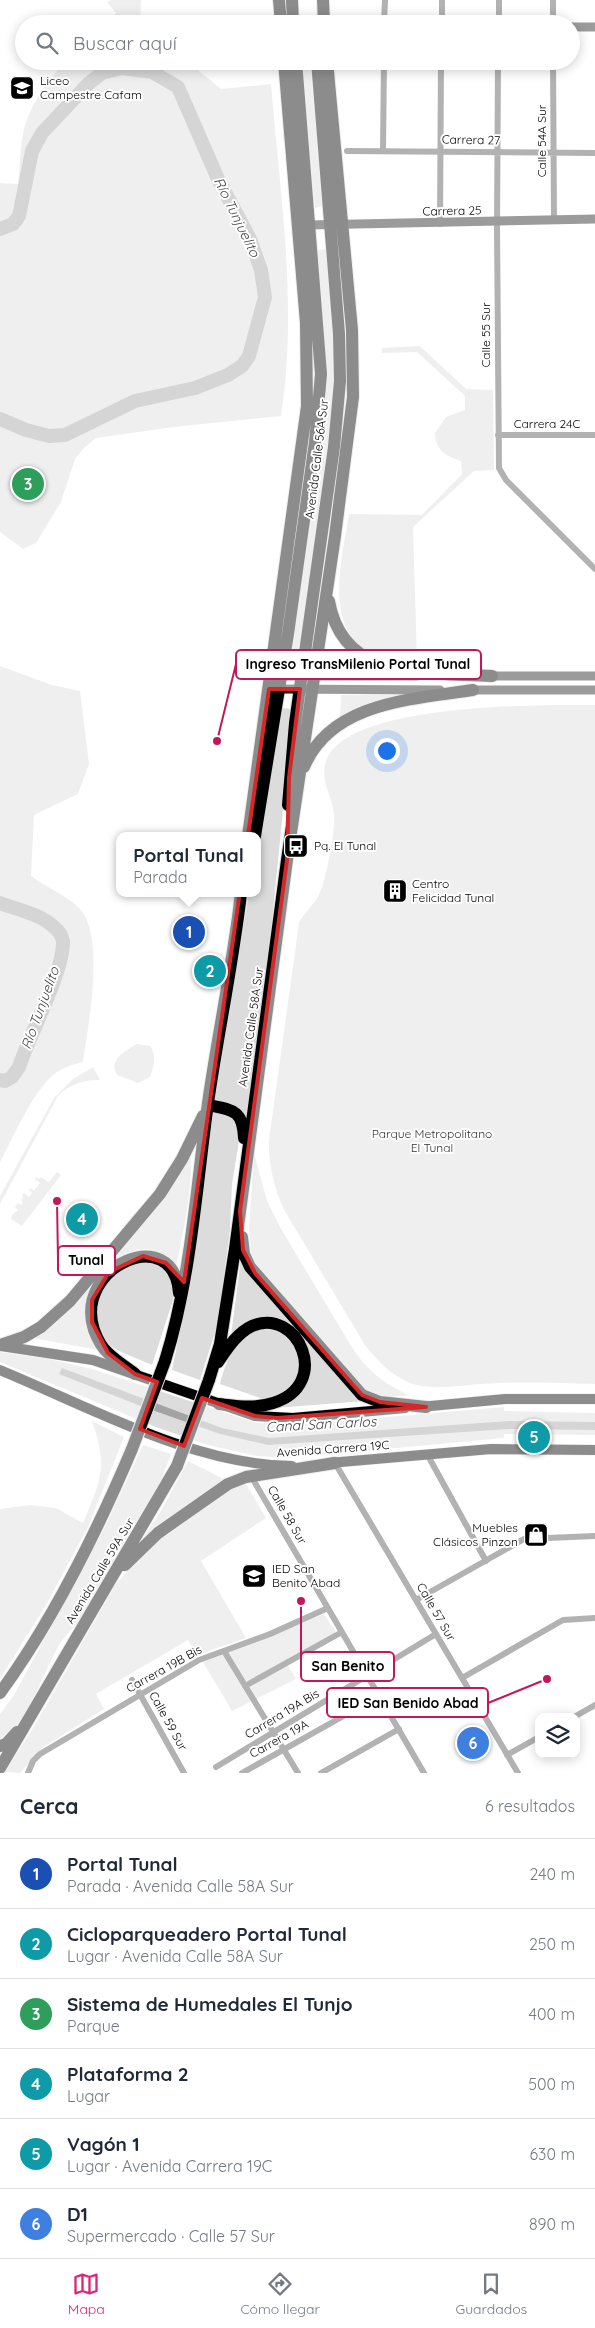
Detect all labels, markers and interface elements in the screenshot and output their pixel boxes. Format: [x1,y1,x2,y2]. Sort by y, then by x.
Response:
search box [15,15,580,70]
icon: search [33,29,61,57]
text: Buscar aquí [73,31,177,55]
place label: Liceo Campestre Cafam [40,73,142,102]
school or university icon: Liceo Campestre Cafam [9,75,35,101]
street label: Calle 54A Sur [534,104,549,177]
street label: Carrera 27 [442,131,500,148]
water label: Río Tunjuelito [210,174,264,260]
street label: Carrera 25 [422,202,482,219]
street label: Calle 55 Sur [478,302,493,368]
street label: Avenida Calle 56A Sur [302,398,331,520]
street label: Carrera 24C [514,416,580,431]
pin: 3 [12,465,44,503]
callout: Ingreso TransMilenio Portal Tunal [236,650,481,679]
text: Ingreso TransMilenio Portal Tunal [246,655,470,673]
your location [374,738,400,764]
popup [116,832,261,897]
bus stop icon: Pq. El Tunal [283,833,309,859]
place label: Pq. El Tunal [314,838,376,853]
text: Portal Tunal [133,843,244,867]
text: Parada [133,867,187,887]
place label: Centro Felicidad Tunal [412,876,494,905]
building icon: Centro Felicidad Tunal [382,878,408,904]
pin: 1 [173,913,205,951]
pin: 2 [194,952,226,990]
water label: Río Tunjuelito [17,964,63,1052]
street label: Avenida Calle 58A Sur [235,966,266,1088]
park label: Parque Metropolitano El Tunal [372,1126,492,1155]
pin: 4 [66,1200,98,1238]
callout: Tunal [58,1246,115,1275]
text: Tunal [68,1251,104,1269]
water label: Canal San Carlos [265,1412,378,1436]
pin: 5 [518,1418,550,1456]
street label: Avenida Carrera 19C [276,1437,390,1460]
street label: Calle 58 Sur [265,1483,310,1547]
street label: Avenida Calle 59A Sur [62,1515,137,1626]
place label: Muebles Clásicos Pinzon [433,1520,518,1549]
shop icon: Muebles Clásicos Pinzon [523,1522,549,1548]
place label: IED San Benito Abad [272,1561,340,1590]
school or university icon: IED San Benito Abad [241,1563,267,1589]
street label: Calle 57 Sur [414,1580,459,1644]
street label: Carrera 19B Bis [123,1641,205,1696]
callout: San Benito [301,1652,394,1681]
text: San Benito [312,1657,385,1675]
street label: Carrera 19A Bis [242,1686,322,1742]
callout: IED San Benido Abad [327,1688,488,1717]
street label: Calle 59 Sur [146,1689,191,1753]
text: IED San Benido Abad [337,1694,479,1712]
map controls [535,1713,580,1758]
button: layers [535,1713,580,1758]
street label: Carrera 19A [247,1717,311,1761]
pin: 6 [457,1724,489,1762]
text: Cerca [20,1793,78,1819]
text: 6 resultados [485,1796,575,1816]
text: Portal Tunal [67,1852,178,1876]
text: 1 [33,1864,39,1884]
text: 240 m [529,1864,575,1884]
text: Parada · Avenida Calle 58A Sur [67,1876,294,1896]
text: Cicloparqueadero Portal Tunal [67,1922,347,1946]
text: 2 [31,1934,41,1954]
text: 250 m [529,1934,575,1954]
text: Lugar · Avenida Calle 58A Sur [67,1946,283,1966]
text: Sistema de Humedales El Tunjo [67,1992,353,2016]
text: 3 [32,2004,40,2024]
text: 400 m [529,2004,575,2024]
text: Parque [67,2016,120,2036]
text: Plataforma 2 [67,2062,189,2086]
text: 4 [31,2074,41,2094]
text: 500 m [528,2074,575,2094]
text: Lugar [67,2086,110,2106]
text: Vagón 1 [67,2132,140,2156]
text: 5 [31,2144,41,2164]
text: 630 m [530,2144,575,2164]
text: Lugar · Avenida Carrera 19C [67,2156,272,2176]
text: D1 [67,2202,88,2226]
text: 6 [32,2214,40,2234]
text: 890 m [529,2214,575,2234]
text: Supermercado · Calle 57 Sur [67,2226,275,2246]
tab: Mapa [68,2270,105,2318]
tab: Cómo llegar [240,2270,320,2318]
tab: Guardados [455,2270,527,2318]

